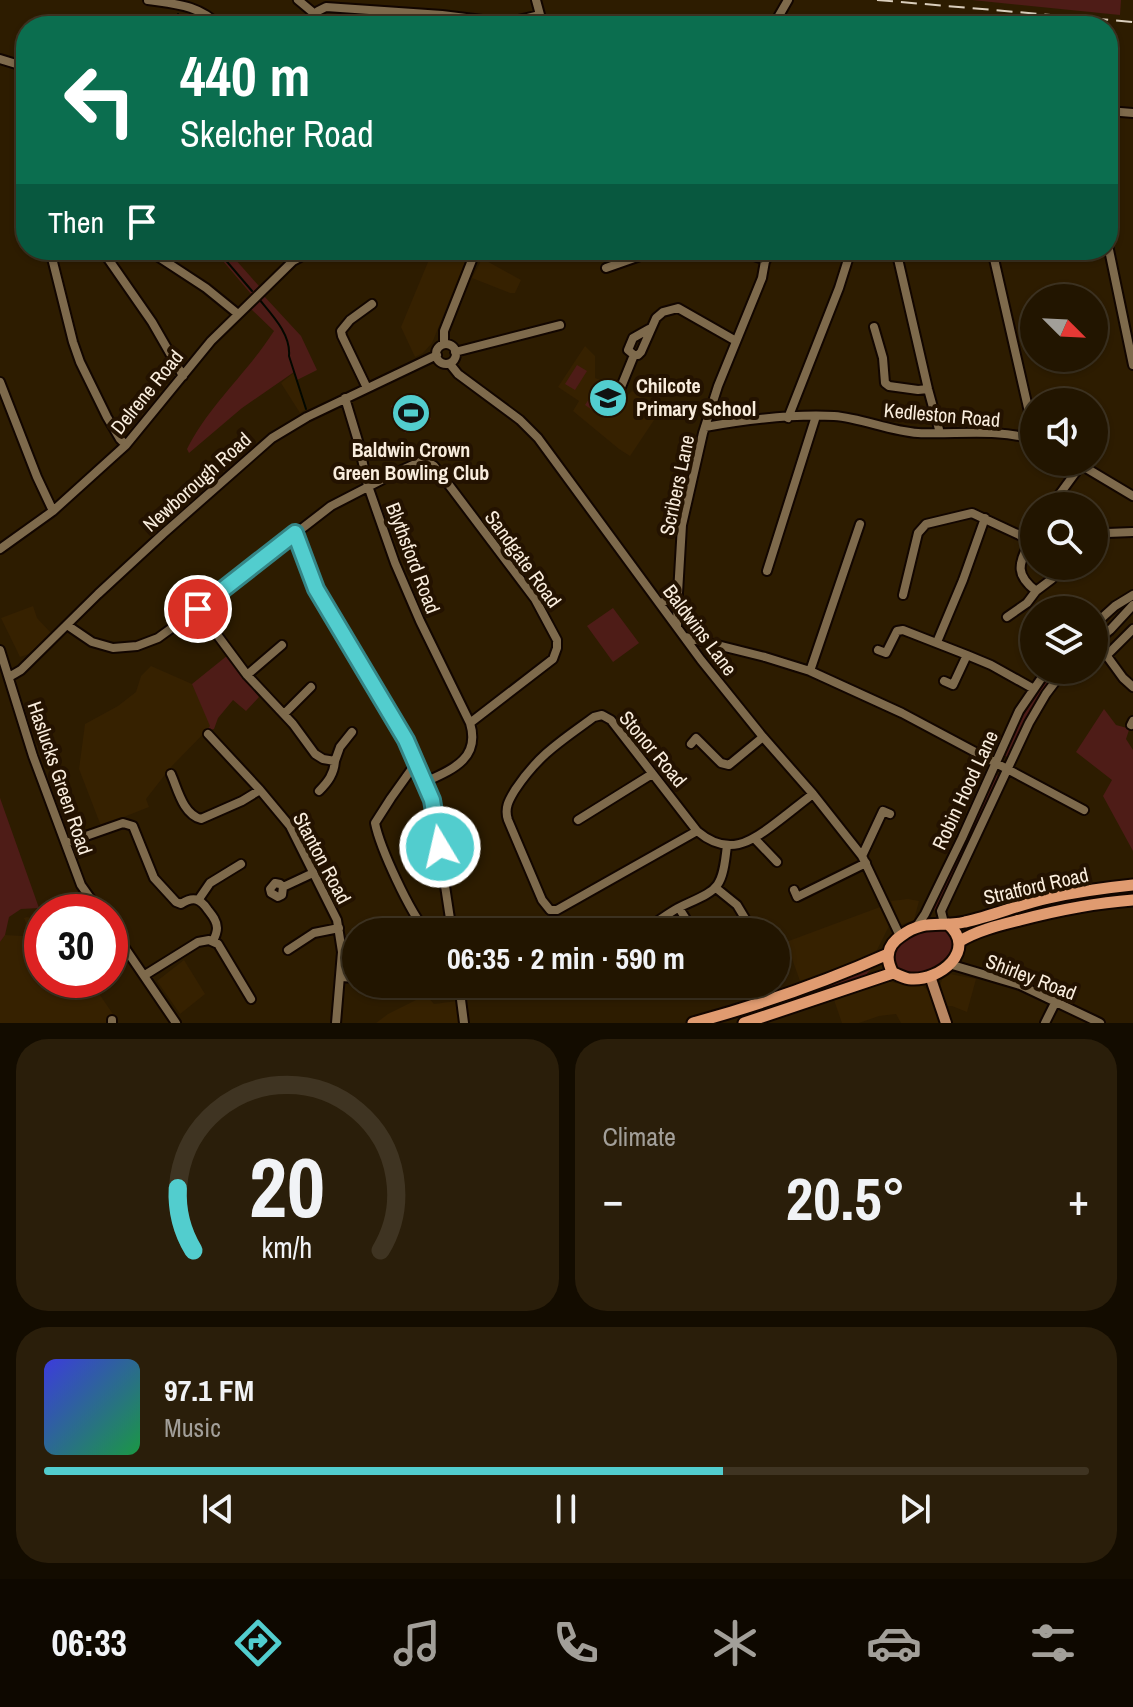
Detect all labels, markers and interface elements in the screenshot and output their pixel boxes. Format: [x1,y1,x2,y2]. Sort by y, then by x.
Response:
text: 440 m [180,38,310,113]
icon: left [48,48,152,152]
text: Skelcher Road [180,110,374,158]
icon: arrive [120,200,164,244]
text: Then [48,202,104,242]
north arrow [1020,284,1108,372]
map controls [1020,284,1108,684]
street label: Delrene Road [104,344,189,439]
place label: Chilcote Primary School [636,372,756,422]
school or university icon: Chilcote Primary School [587,377,629,419]
button: sound [1020,388,1108,476]
sports icon: Baldwin Crown Green Bowling Club [390,392,432,434]
street label: Kedleston Road [883,396,1001,433]
street label: Newborough Road [137,426,257,537]
street label: Scribers Lane [653,432,700,538]
place label: Baldwin Crown Green Bowling Club [333,436,489,486]
button: search [1020,492,1108,580]
street label: Blythsford Road [380,499,447,617]
street label: Sandgate Road [479,505,568,613]
pin [164,575,232,643]
street label: Baldwins Lane [657,579,744,681]
icon: arrive [176,587,220,631]
button: layers [1020,596,1108,684]
street label: Haslucks Green Road [22,698,99,858]
street label: Stonor Road [613,705,693,793]
street label: Robin Hood Lane [925,726,1004,854]
position arrow [398,805,482,889]
street label: Stanton Road [287,807,358,908]
street label: Stratford Road [981,860,1091,911]
speed limit sign: 30 [24,894,128,998]
text: 06:35 · 2 min · 590 m [447,938,685,978]
street label: Shirley Road [982,947,1080,1006]
text: Climate [603,1119,676,1154]
text: 20 [249,1131,325,1243]
text: 20.5° [786,1158,906,1239]
text: − [603,1169,624,1229]
text: + [1068,1169,1089,1229]
text: km/h [262,1228,313,1267]
text: 97.1 FM [164,1370,254,1410]
text: Music [164,1410,221,1445]
icon: previous [196,1487,240,1531]
icon: pause [544,1487,588,1531]
icon: next [893,1487,937,1531]
icon: directions [230,1615,286,1671]
icon: music [389,1615,445,1671]
icon: phone [548,1615,604,1671]
icon: climate [707,1615,763,1671]
icon: car [866,1615,922,1671]
icon: filters [1025,1615,1081,1671]
text: 06:33 [52,1619,127,1667]

